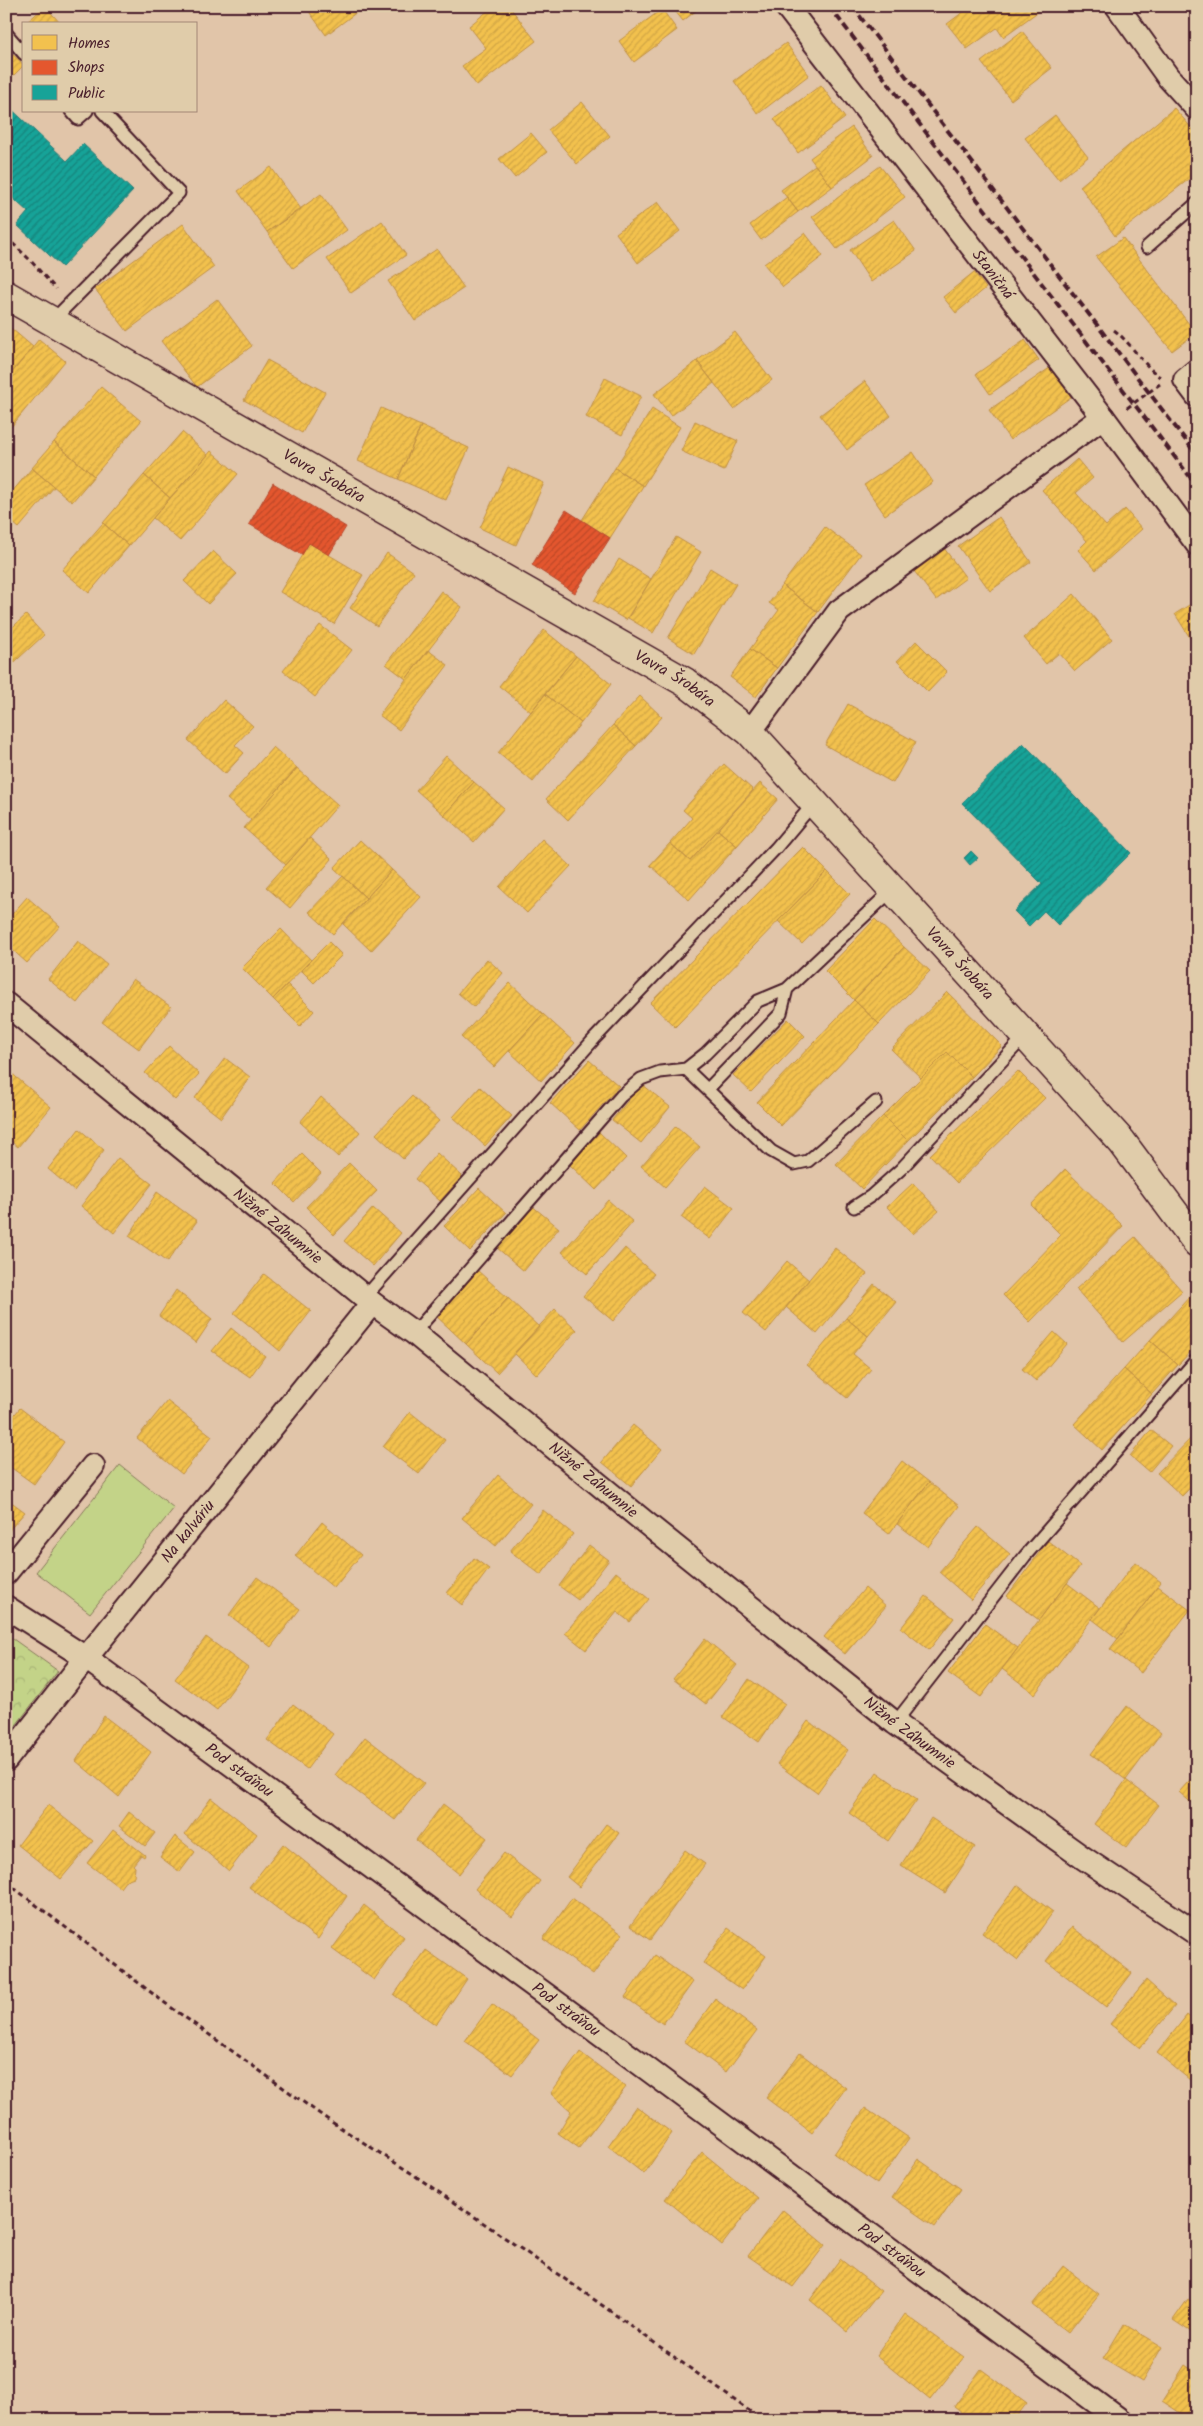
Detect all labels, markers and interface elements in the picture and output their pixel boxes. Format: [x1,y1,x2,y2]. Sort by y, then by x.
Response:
legend [22,22,198,112]
text: Homes [68,32,111,56]
text: Shops [68,56,105,80]
text: Public [68,82,105,106]
street label: Staničná [965,244,1021,306]
street label: Vavra Šrobára [278,443,370,510]
street label: Vavra Šrobára [630,643,721,713]
street label: Vavra Šrobára [920,921,1000,1006]
street label: Nižné Záhumnie [227,1182,328,1270]
street label: Nižné Záhumnie [543,1435,644,1524]
street label: Na kalváriu [155,1494,221,1569]
street label: Nižné Záhumnie [858,1690,961,1775]
street label: Pod stráňou [200,1737,279,1804]
street label: Pod stráňou [527,1976,606,2043]
street label: Pod stráňou [852,2217,931,2284]

